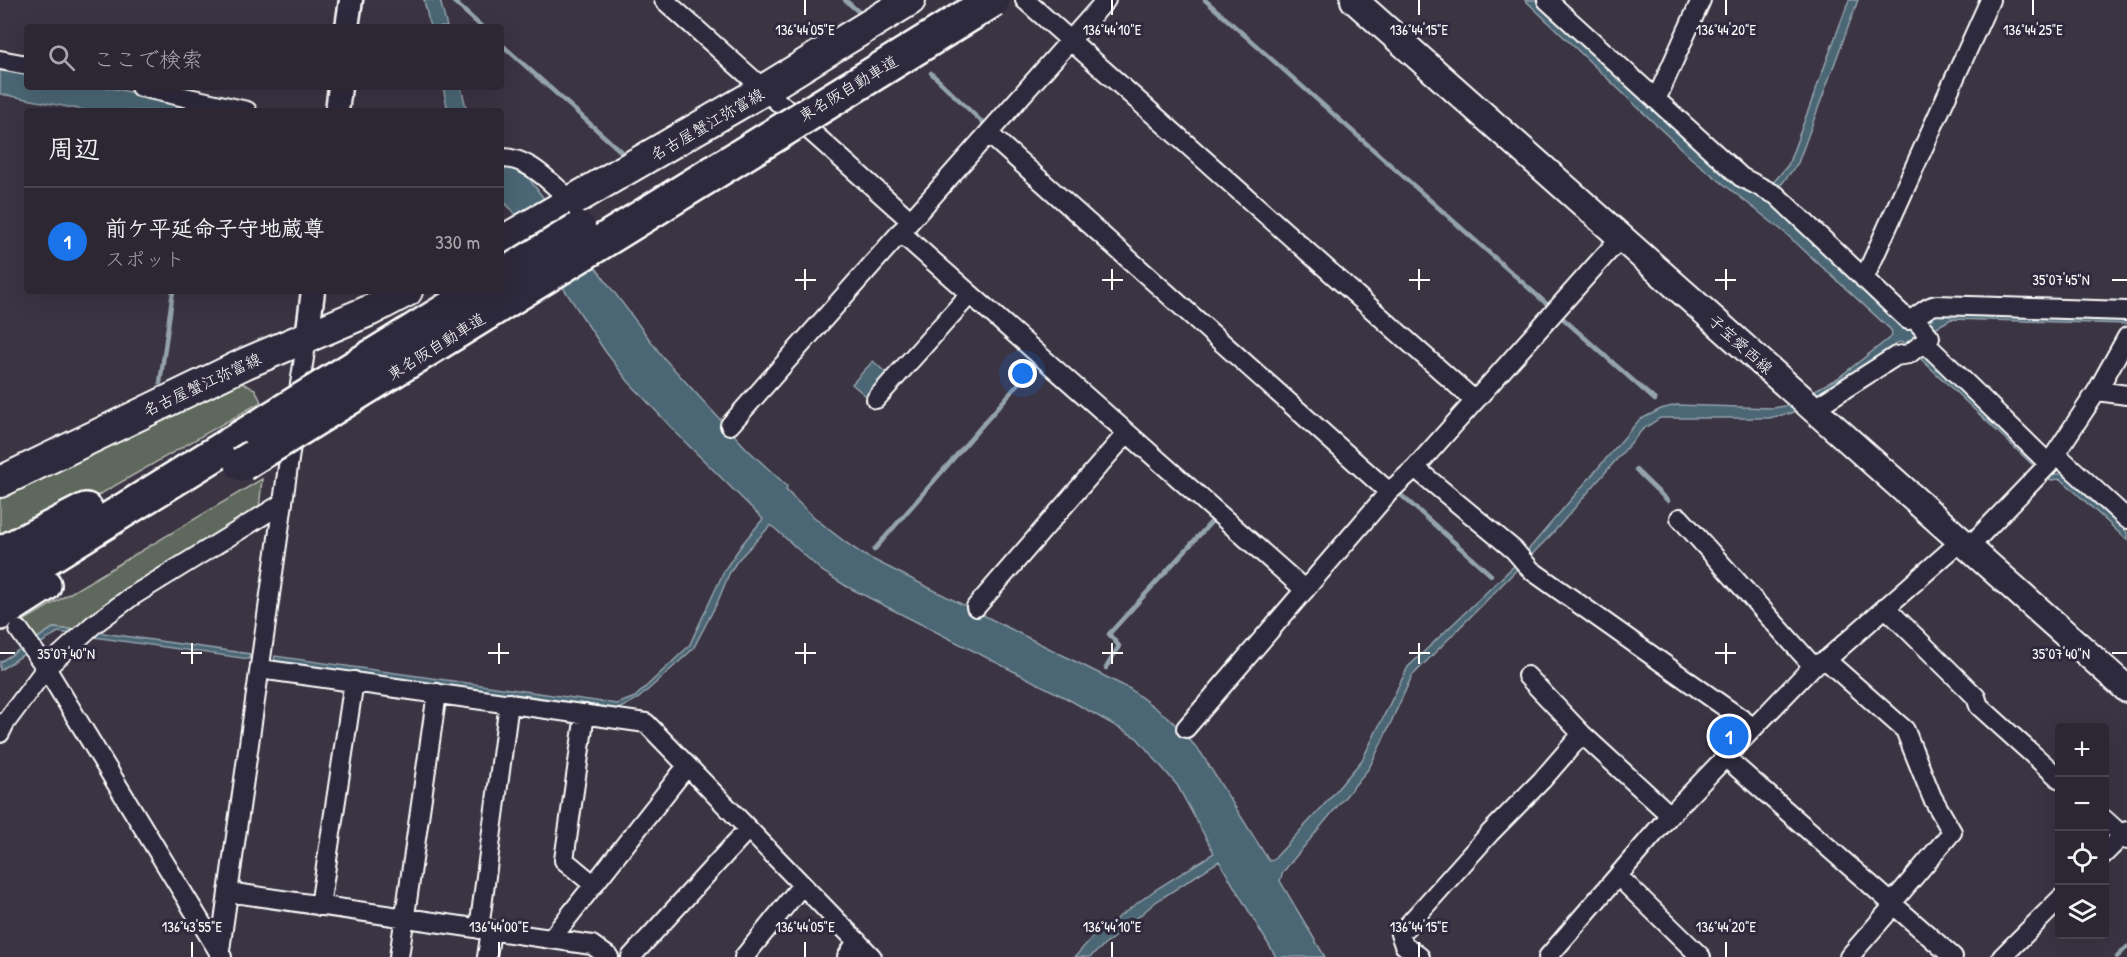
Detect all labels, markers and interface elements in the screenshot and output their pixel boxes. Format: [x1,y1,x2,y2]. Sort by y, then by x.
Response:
text: 136°44'05"E [775,19,835,40]
text: 136°44'10"E [1083,19,1142,40]
text: 136°44'15"E [1390,19,1449,40]
text: 136°44'20"E [1696,19,1756,40]
text: 136°44'25"E [2003,19,2063,40]
search box [24,24,504,90]
icon: search [45,41,78,74]
text: ここで検索 [93,44,203,74]
street label: 東名阪自動車道 [794,50,902,126]
street label: 名古屋蟹江弥富線 [646,82,768,166]
text: 周辺 [48,131,100,166]
text: 前ケ平延命子守地蔵尊 [105,213,325,243]
text: 1 [64,228,71,255]
text: 330 m [435,228,480,255]
text: スポット [105,245,185,272]
text: 35°07'45"N [2032,269,2090,290]
street label: 東名阪自動車道 [383,307,489,385]
street label: 子宝愛西線 [1704,309,1778,379]
street label: 名古屋蟹江弥富線 [139,347,265,421]
your location [1008,359,1037,388]
text: 35°07'40"N [37,643,95,664]
text: 35°07'40"N [2032,643,2090,664]
pin: 1 [1710,714,1748,758]
map controls [2055,723,2109,939]
button: + [2055,723,2109,777]
button: − [2055,777,2109,831]
button: locate [2055,831,2109,885]
button: layers [2055,885,2109,939]
text: 136°43'55"E [162,916,223,937]
text: 136°44'00"E [469,916,529,937]
text: 136°44'05"E [775,916,835,937]
text: 136°44'10"E [1083,916,1142,937]
text: 136°44'15"E [1390,916,1449,937]
text: 136°44'20"E [1696,916,1756,937]

